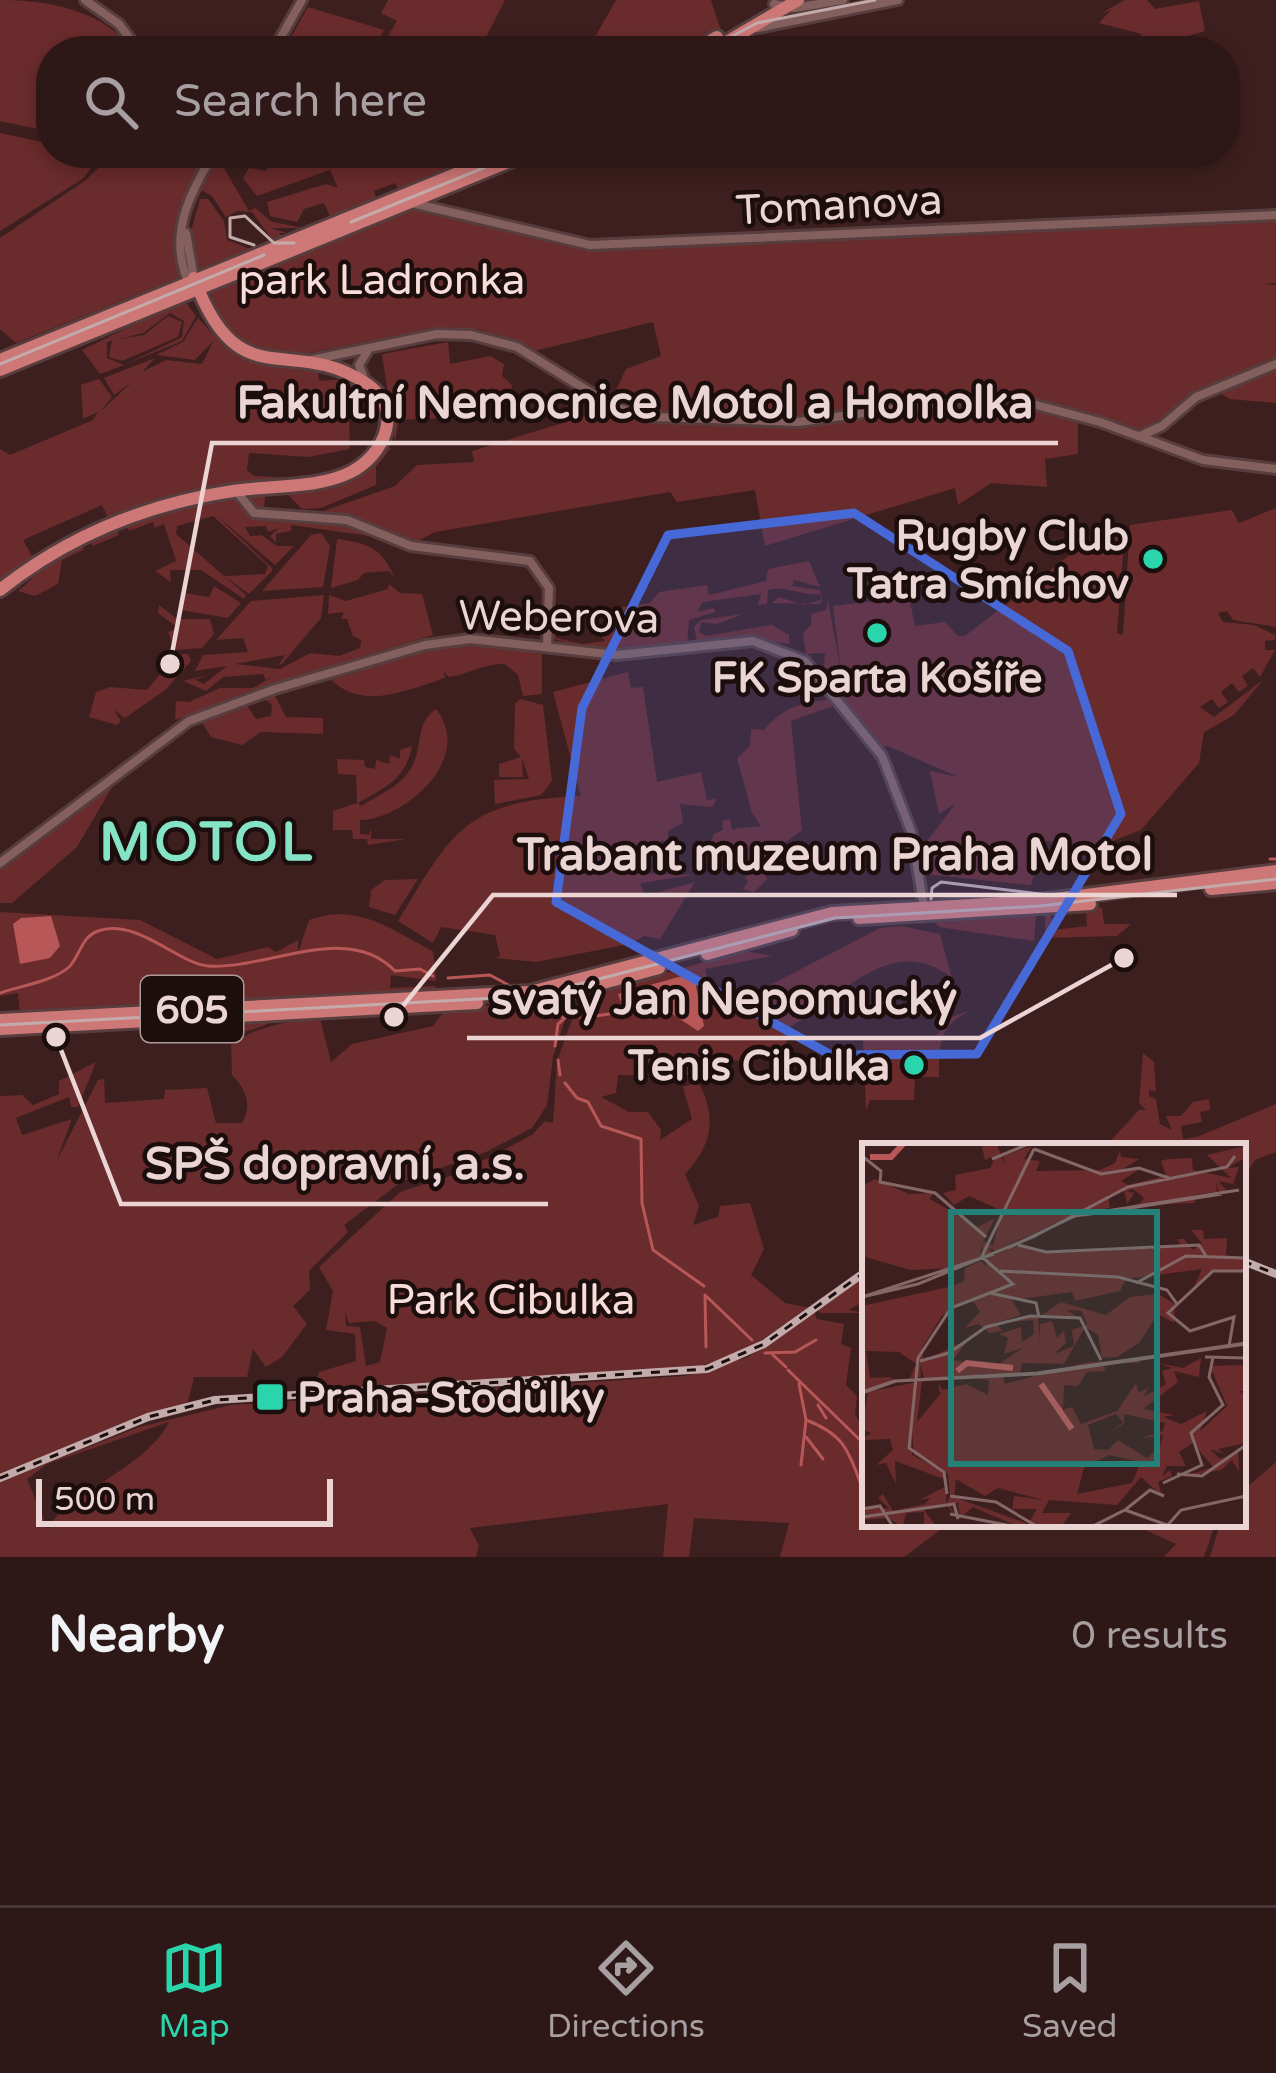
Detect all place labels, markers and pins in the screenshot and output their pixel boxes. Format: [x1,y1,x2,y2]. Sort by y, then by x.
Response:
callout: Fakultní Nemocnice Motol a Homolka [212,362,1058,443]
place label: Rugby Club Tatra Smíchov [846,511,1129,610]
marker: Rugby Club Tatra Smíchov [1140,546,1166,572]
marker: FK Sparta Košíře [864,620,890,646]
place label: FK Sparta Košíře [712,653,1042,704]
callout: Trabant muzeum Praha Motol [493,814,1177,895]
callout: svatý Jan Nepomucký [467,957,980,1038]
place label: Tenis Cibulka [627,1041,890,1092]
marker: Tenis Cibulka [901,1052,927,1078]
callout: SPŠ dopravní, a.s. [121,1123,548,1204]
place label: Praha-Stodůlky [297,1373,605,1424]
marker: Praha-Stodůlky [254,1381,286,1413]

